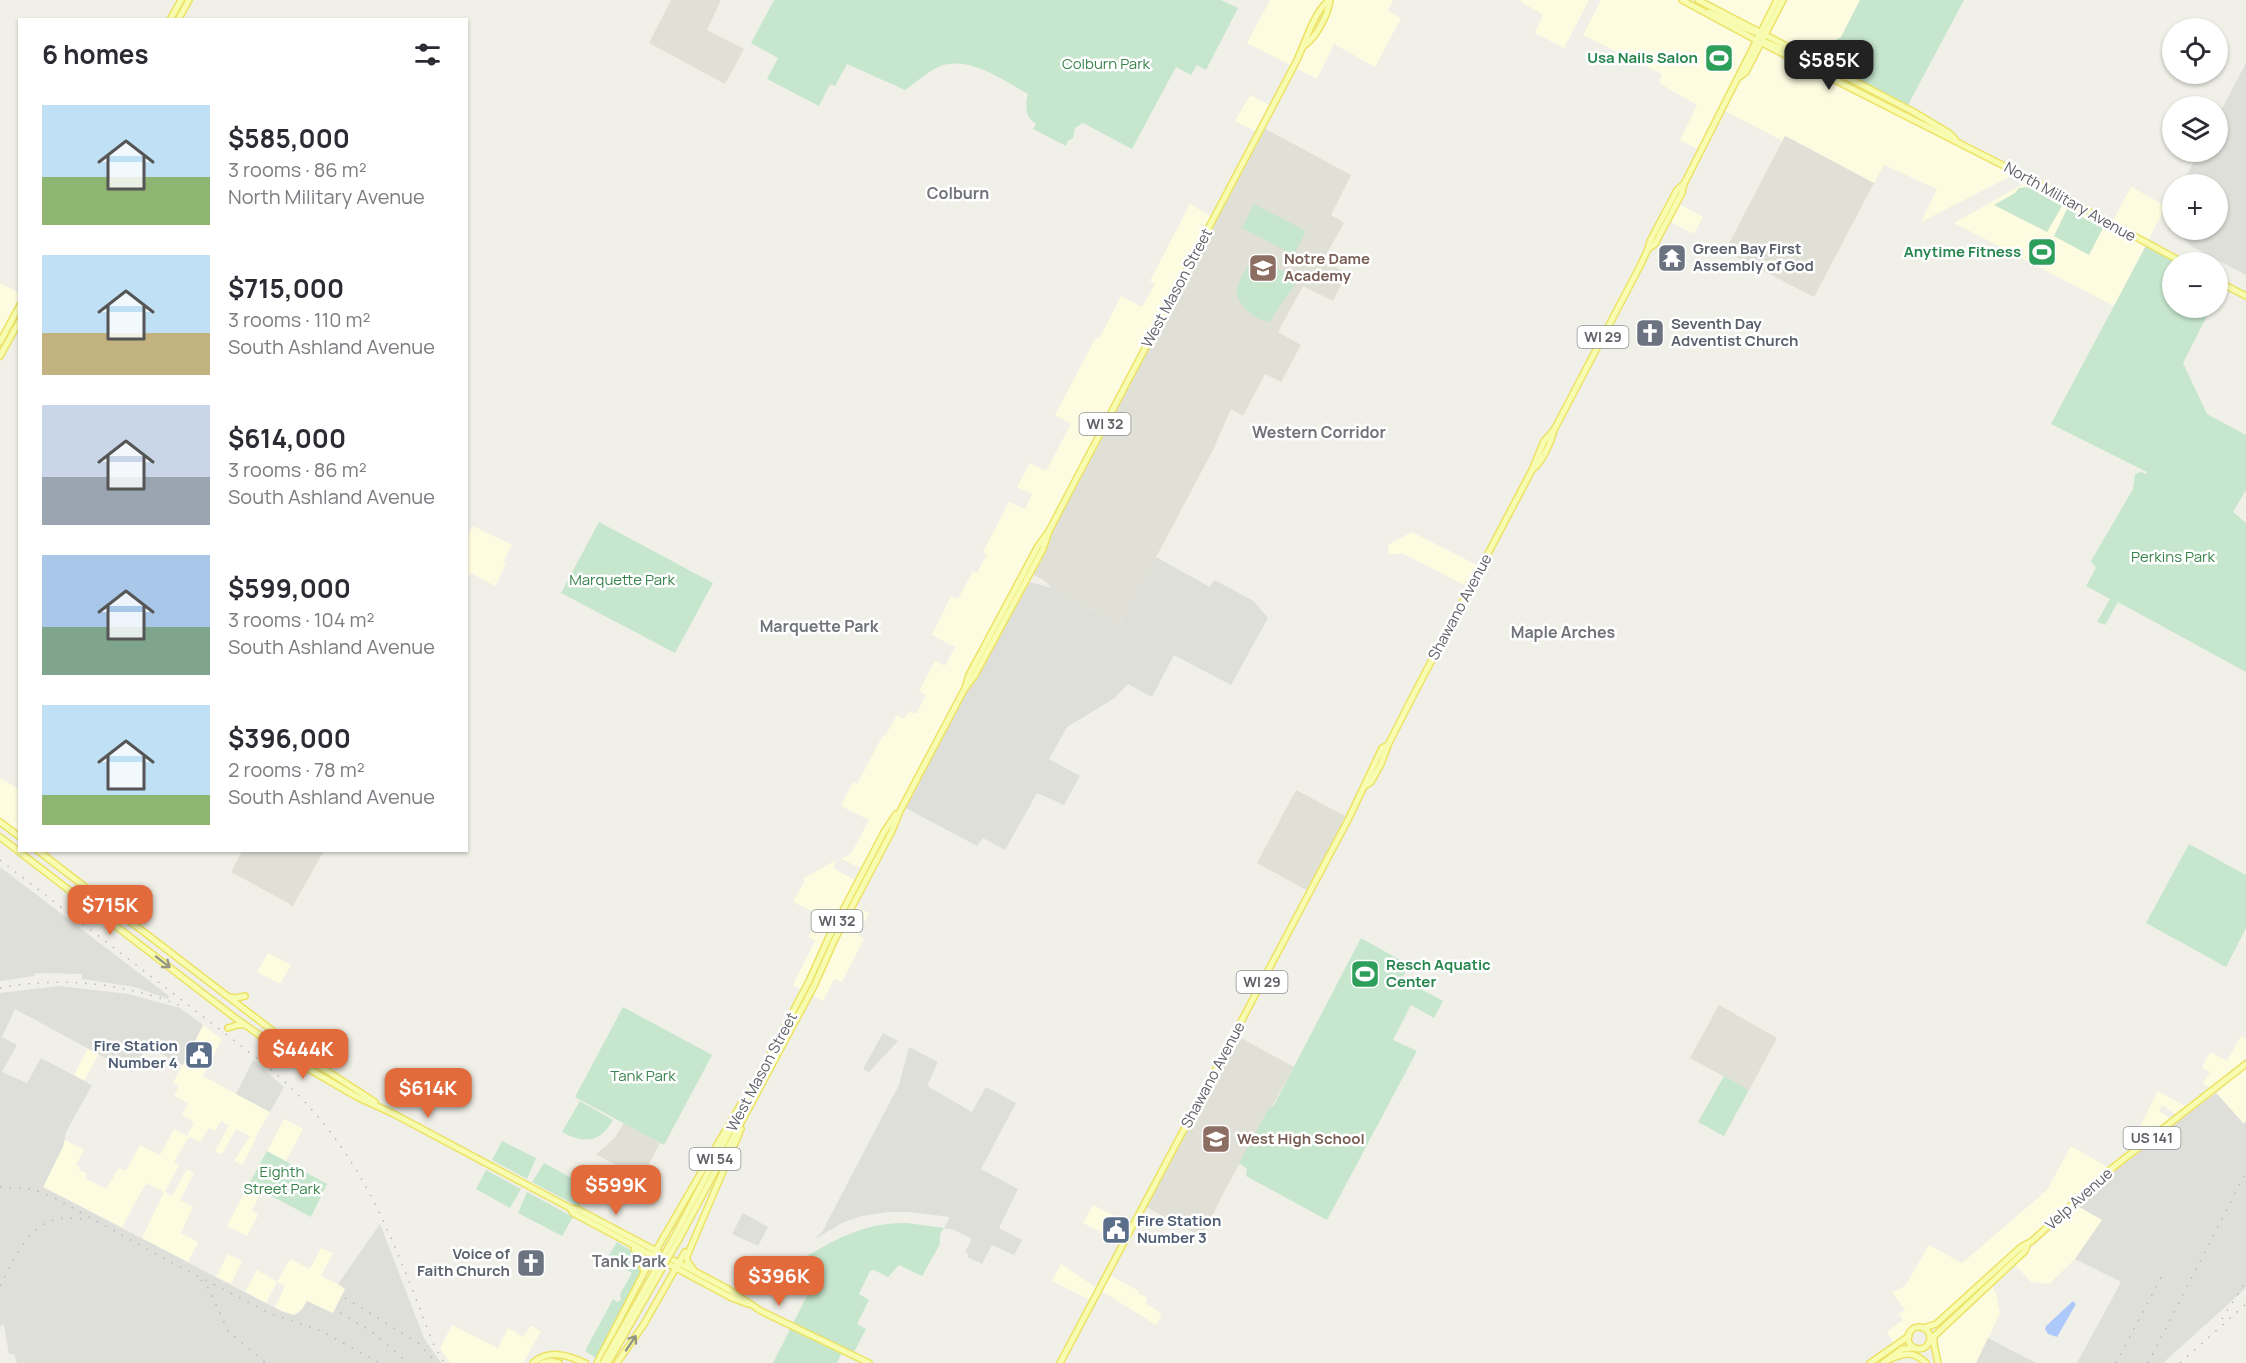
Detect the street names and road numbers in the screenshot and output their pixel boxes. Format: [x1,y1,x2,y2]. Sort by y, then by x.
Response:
street label: North Military Avenue [2001,157,2140,247]
street label: West Mason Street [1136,224,1217,351]
road number: WI 29 [1578,326,1628,348]
road number: WI 32 [1080,413,1130,435]
street label: Shawano Avenue [1423,550,1497,664]
road number: WI 32 [812,910,862,932]
road number: WI 29 [1236,971,1288,993]
street label: West Mason Street [721,1008,802,1135]
street label: Shawano Avenue [1176,1018,1250,1132]
road number: US 141 [2124,1127,2180,1149]
road number: WI 54 [690,1148,740,1170]
street label: Velp Avenue [2041,1163,2117,1234]

